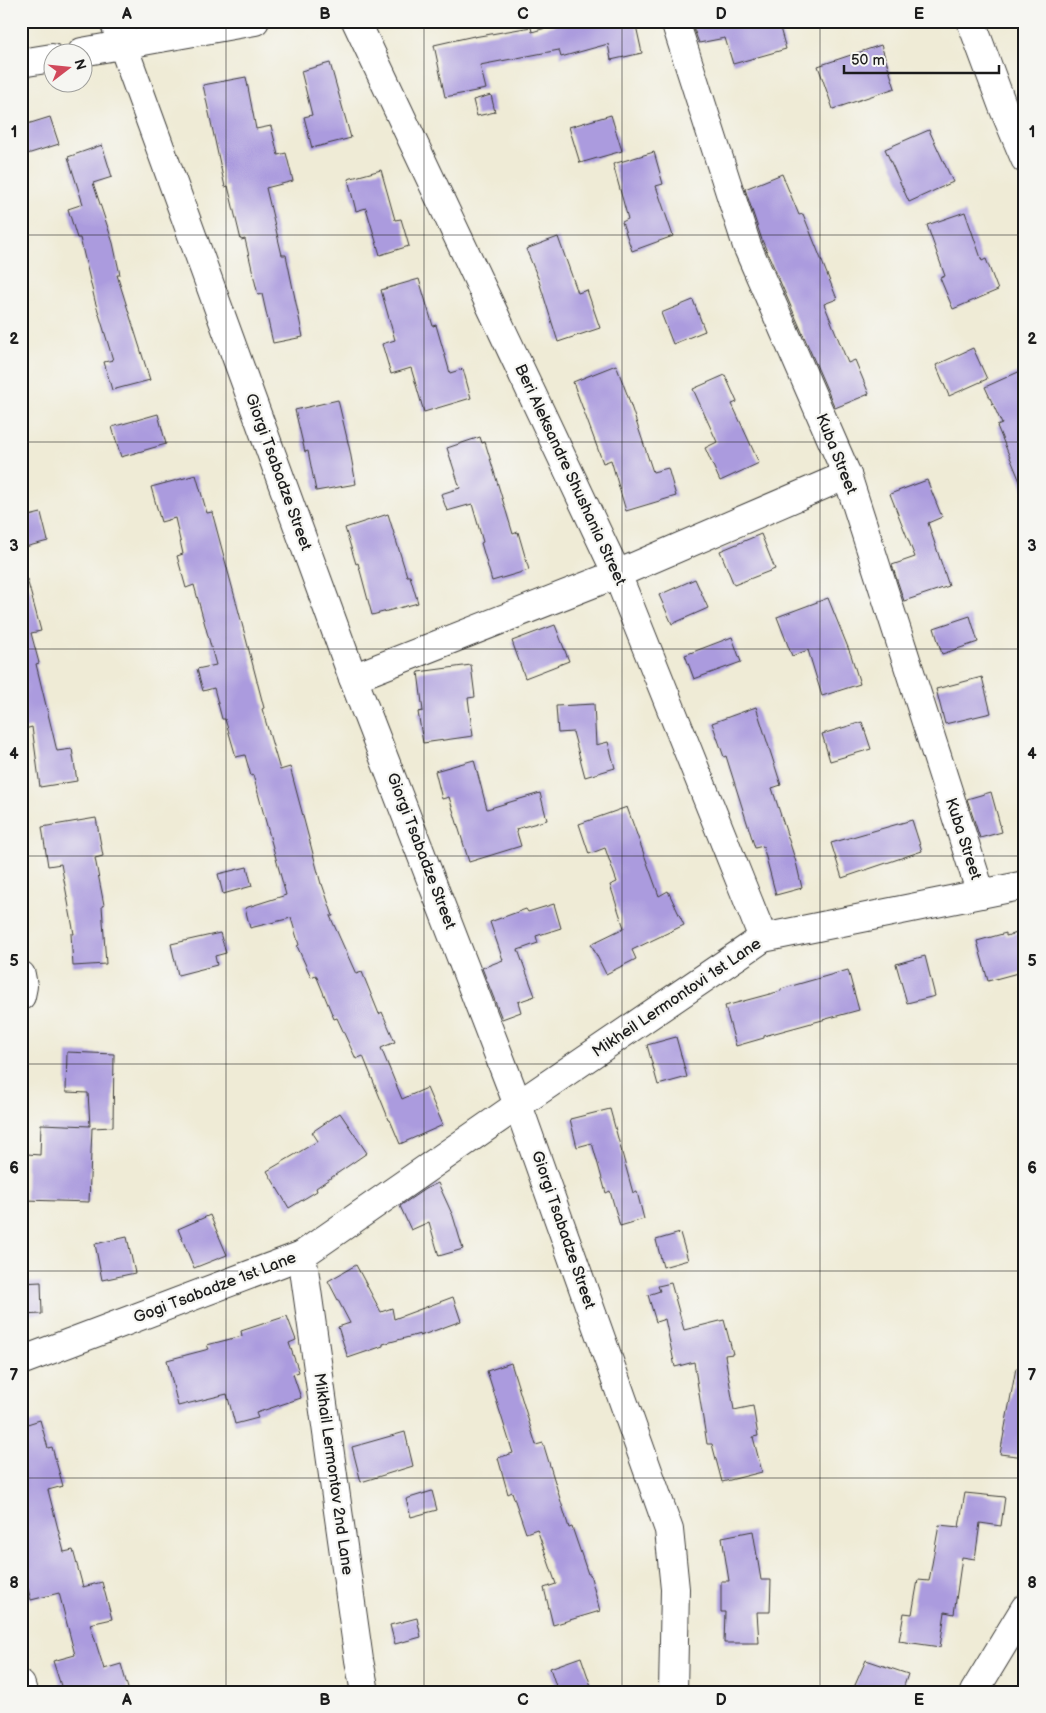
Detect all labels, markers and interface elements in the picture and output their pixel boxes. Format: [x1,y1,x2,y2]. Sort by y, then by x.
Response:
text: A [121,5,132,24]
text: B [319,5,331,24]
text: C [517,5,529,24]
text: D [715,5,727,24]
text: E [914,5,924,24]
north arrow [42,42,92,92]
scale bar [844,42,998,74]
text: 50 m [851,51,885,70]
text: N [70,57,90,72]
text: 1 [11,123,17,142]
text: 1 [1029,123,1035,142]
text: 2 [9,330,19,349]
text: 2 [1027,330,1037,349]
street label: Beri Aleksandre Shushania Street [510,361,630,589]
street label: Giorgi Tsabadze Street [241,391,315,553]
street label: Kuba Street [811,411,861,497]
text: 3 [9,537,19,556]
text: 3 [1027,537,1037,556]
text: 4 [9,745,19,764]
text: 4 [1027,745,1037,764]
street label: Giorgi Tsabadze Street [382,770,460,932]
street label: Kuba Street [941,796,985,882]
street label: Mikheil Lermontovi 1st Lane [589,934,765,1062]
text: 5 [9,952,19,971]
text: 5 [1027,952,1037,971]
street label: Giorgi Tsabadze Street [527,1149,599,1312]
text: 6 [9,1159,19,1178]
text: 6 [1027,1159,1037,1178]
street label: Gogi Tsabadze 1st Lane [131,1248,299,1328]
text: 7 [10,1366,19,1385]
text: 7 [1028,1366,1037,1385]
street label: Mikhail Lermontov 2nd Lane [309,1372,357,1577]
text: 8 [9,1574,19,1593]
text: 8 [1027,1574,1037,1593]
text: A [121,1691,132,1710]
text: B [319,1691,331,1710]
text: C [517,1691,529,1710]
text: D [715,1691,727,1710]
text: E [914,1691,924,1710]

